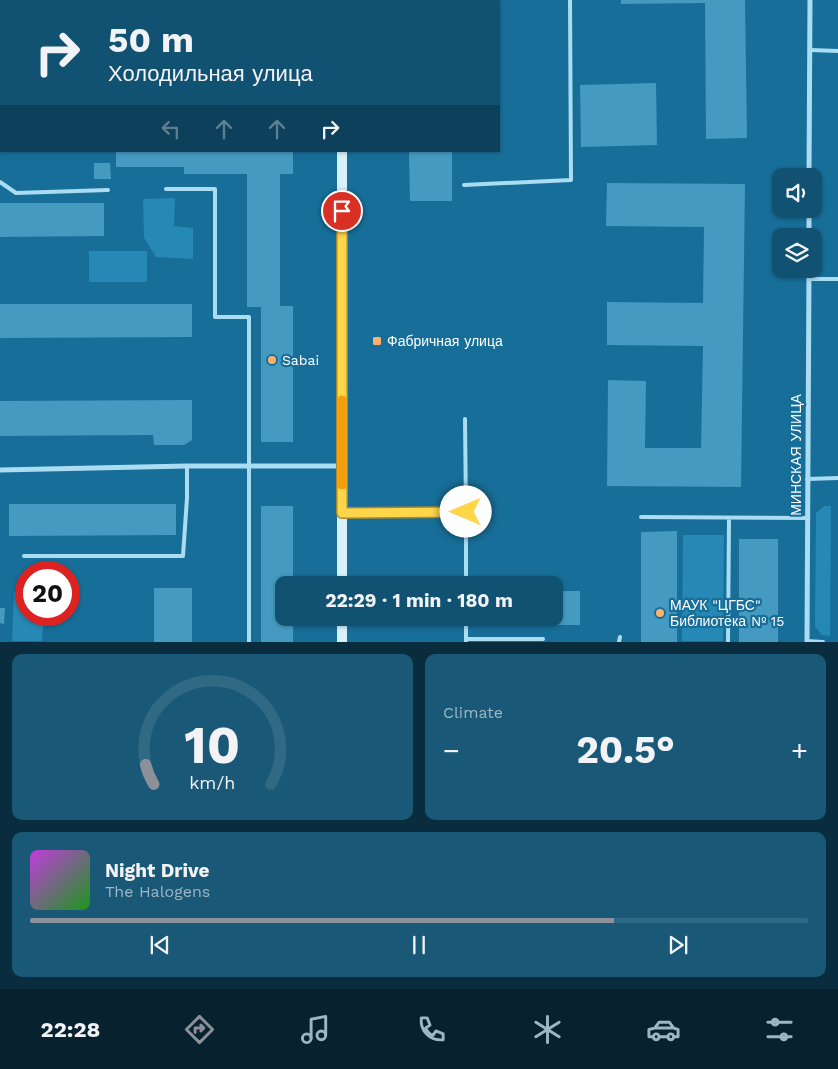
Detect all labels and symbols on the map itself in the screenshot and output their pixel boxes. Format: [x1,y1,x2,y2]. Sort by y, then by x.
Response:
pin [321,190,363,232]
place label: Фабричная улица [387,333,503,349]
marker: Фабричная улица [371,335,383,347]
place label: Sabai [282,352,319,368]
marker: Sabai [266,354,278,366]
street label: МИНСКАЯ УЛИЦА [788,393,804,516]
position arrow [439,485,491,537]
speed limit sign: 20 [15,561,80,626]
place label: МАУК "ЦГБС" Библиотека № 15 [670,597,784,629]
marker: МАУК "ЦГБС" Библиотека № 15 [654,607,666,619]

